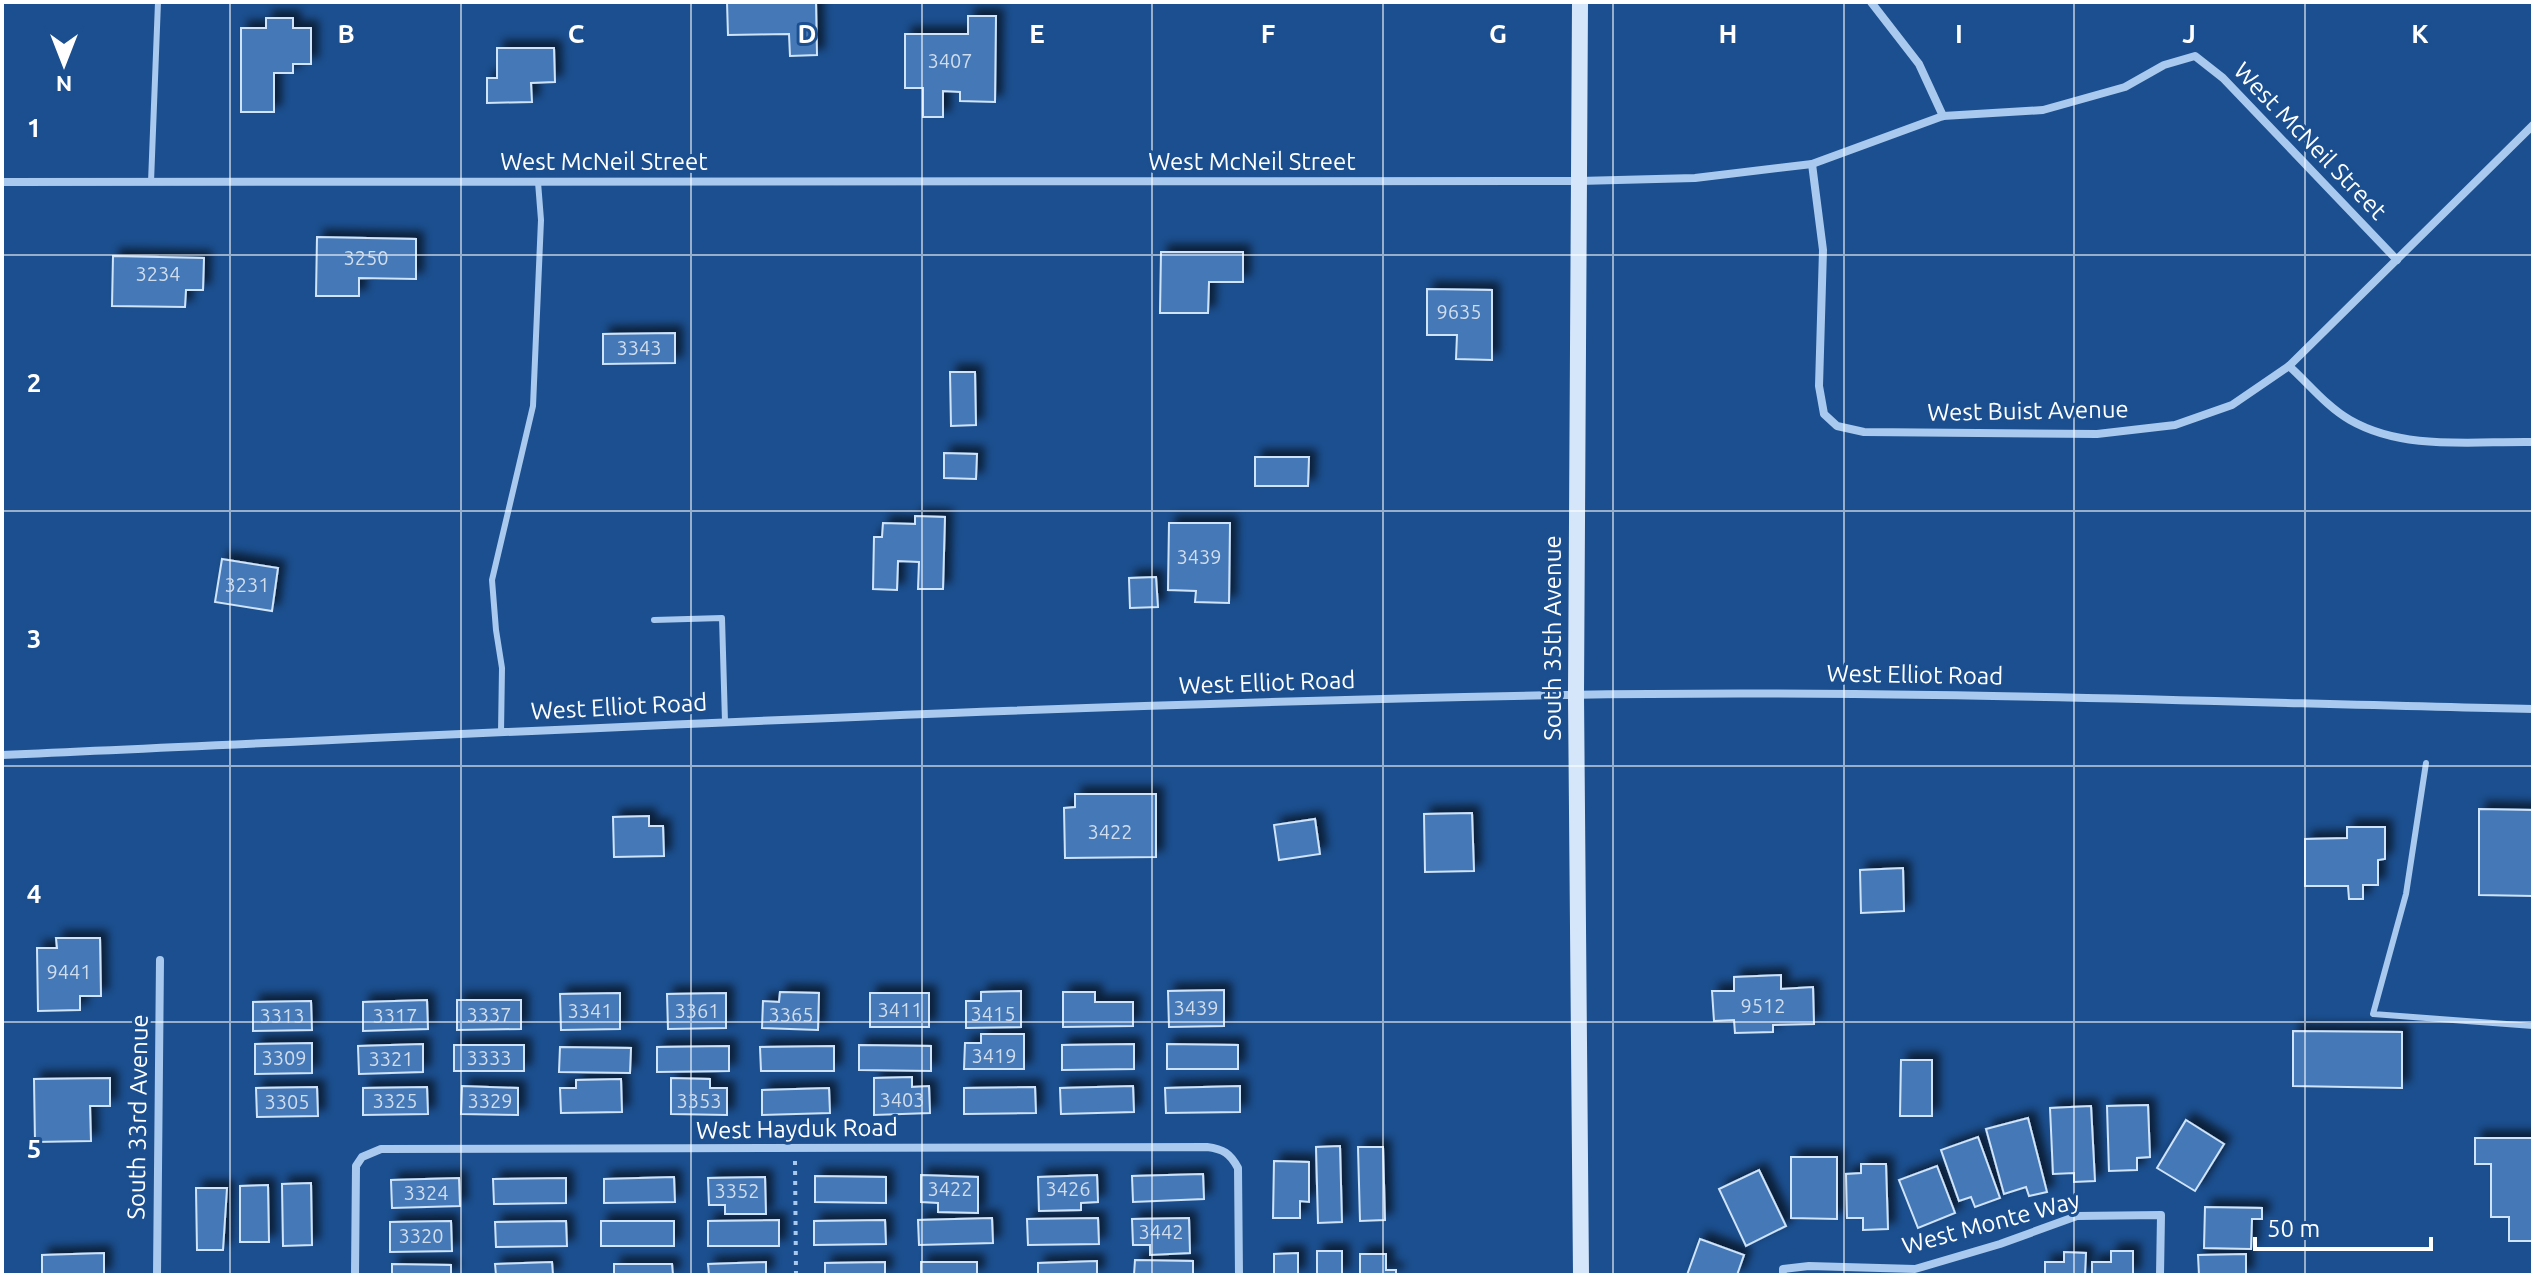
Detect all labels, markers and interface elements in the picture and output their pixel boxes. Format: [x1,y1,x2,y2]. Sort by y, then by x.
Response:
text: B [337,19,355,48]
text: C [568,19,585,48]
text: D [798,19,816,48]
text: E [1029,19,1045,48]
text: F [1261,19,1275,48]
text: G [1489,19,1507,48]
text: H [1719,19,1737,48]
text: I [1955,19,1963,48]
text: J [2182,19,2196,48]
text: K [2411,19,2429,48]
north arrow [24,24,104,104]
house number: 3407 [927,49,973,72]
street label: West McNeil Street [2229,57,2393,225]
text: N [56,72,72,97]
text: 1 [27,113,41,142]
street label: West McNeil Street [500,148,708,175]
street label: West McNeil Street [1148,148,1356,175]
house number: 3250 [343,246,389,269]
house number: 3234 [135,262,181,285]
house number: 9635 [1436,300,1482,323]
house number: 3343 [616,336,662,359]
text: 2 [27,368,41,397]
street label: West Buist Avenue [1927,395,2129,426]
street label: South 35th Avenue [1539,535,1566,741]
house number: 3439 [1176,545,1222,568]
house number: 3231 [224,573,270,596]
text: 3 [27,624,41,653]
street label: West Elliot Road [1826,659,2004,690]
street label: West Elliot Road [1178,666,1356,699]
street label: West Elliot Road [530,688,708,725]
house number: 3422 [1087,820,1133,843]
text: 4 [27,879,41,908]
house number: 9441 [46,960,92,983]
house number: 9512 [1740,994,1786,1017]
house number: 3439 [1173,996,1219,1019]
house number: 3411 [877,998,923,1021]
house number: 3341 [567,999,613,1022]
house number: 3361 [674,999,720,1022]
house number: 3415 [970,1002,1016,1025]
house number: 3337 [466,1003,512,1026]
house number: 3365 [768,1003,814,1026]
house number: 3313 [259,1004,305,1027]
house number: 3317 [372,1004,418,1027]
street label: South 33rd Avenue [122,1014,153,1220]
house number: 3419 [971,1044,1017,1067]
house number: 3309 [261,1046,307,1069]
house number: 3333 [466,1046,512,1069]
house number: 3321 [368,1047,414,1070]
house number: 3403 [879,1088,925,1111]
house number: 3325 [372,1089,418,1112]
house number: 3329 [467,1089,513,1112]
house number: 3353 [676,1089,722,1112]
house number: 3305 [264,1090,310,1113]
street label: West Hayduk Road [696,1113,898,1144]
text: 5 [27,1134,41,1163]
house number: 3422 [927,1177,973,1200]
house number: 3426 [1045,1177,1091,1200]
house number: 3352 [714,1179,760,1202]
house number: 3324 [403,1181,449,1204]
street label: West Monte Way [1899,1186,2083,1259]
scale bar [2255,1201,2431,1251]
text: 50 m [2267,1215,2320,1242]
house number: 3442 [1138,1220,1184,1243]
house number: 3320 [398,1224,444,1247]

